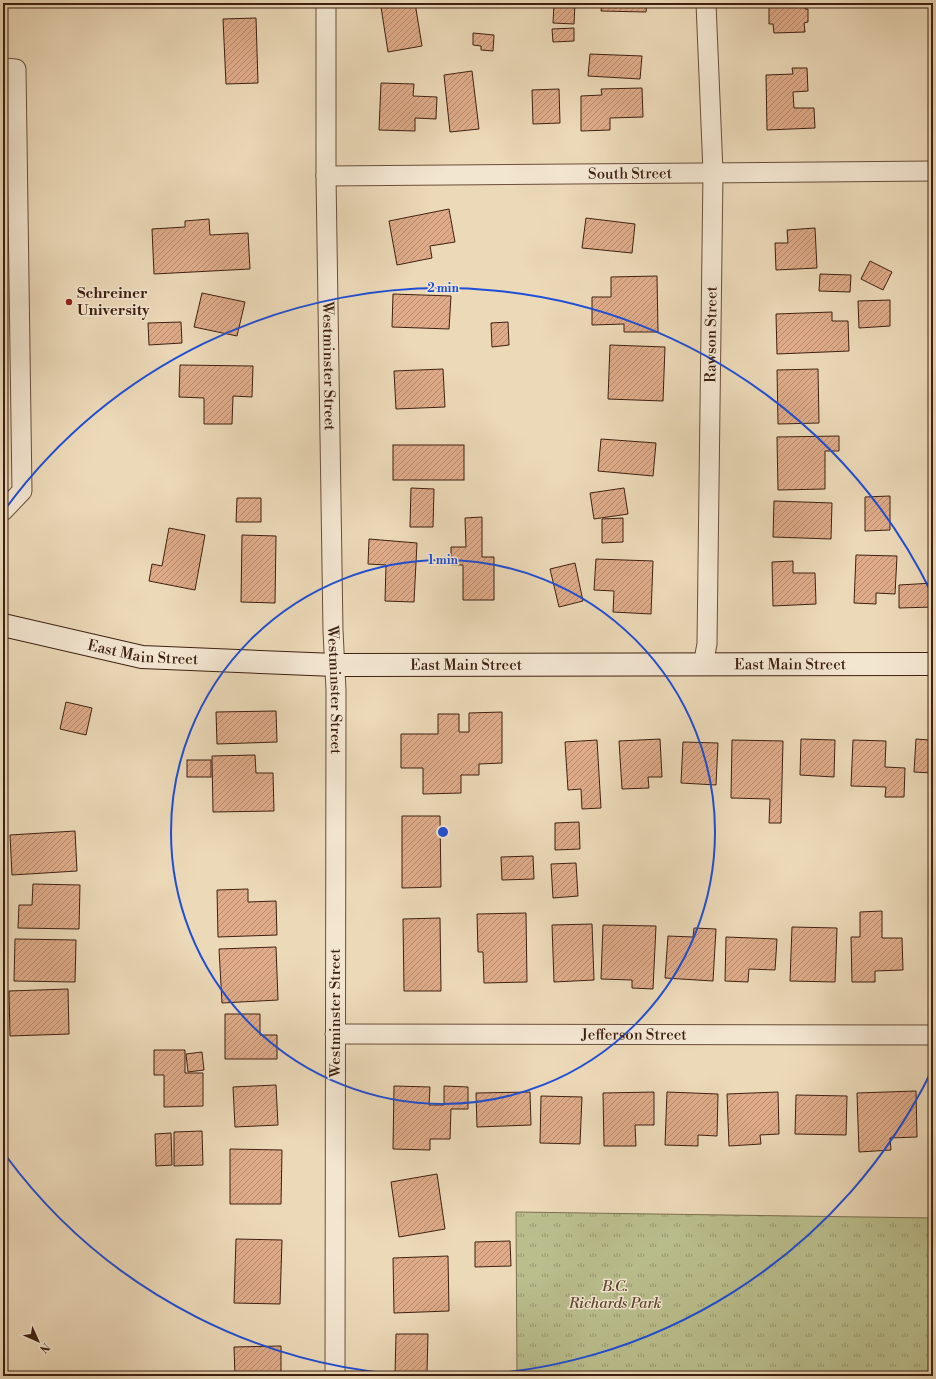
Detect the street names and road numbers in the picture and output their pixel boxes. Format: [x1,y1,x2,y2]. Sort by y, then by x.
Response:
street label: South Street [588,164,673,184]
street label: Rawson Street [701,285,722,383]
street label: Westminster Street [318,300,339,431]
street label: Westminster Street [323,624,345,755]
street label: East Main Street [86,636,199,669]
street label: East Main Street [734,655,847,674]
street label: East Main Street [410,656,523,675]
street label: Westminster Street [326,948,345,1079]
street label: Jefferson Street [580,1025,687,1045]

